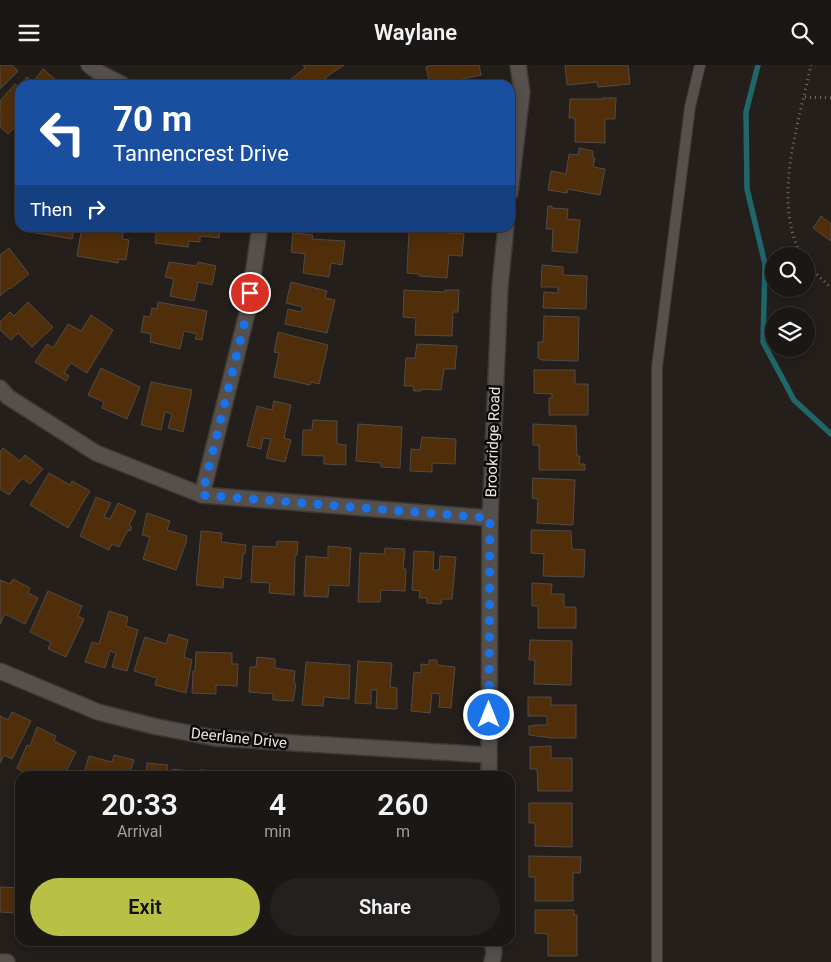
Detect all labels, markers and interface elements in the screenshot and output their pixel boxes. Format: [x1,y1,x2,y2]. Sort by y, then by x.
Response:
icon: menu [15,19,43,47]
icon: search [788,19,816,47]
text: Waylane [374,20,457,45]
text: 70 m [113,99,192,140]
icon: left [30,100,95,165]
text: Tannencrest Drive [113,141,289,166]
icon: right [82,195,110,223]
text: Then [30,198,72,221]
map controls [765,247,815,357]
button: search [765,247,815,297]
pin [229,272,271,314]
icon: arrive [236,279,264,307]
button: layers [765,307,815,357]
street label: Brookridge Road [482,386,504,498]
position arrow [462,688,514,740]
street label: Deerlane Drive [190,724,288,752]
text: 20:33 [101,787,178,822]
text: 4 [269,787,286,822]
text: 260 [377,787,429,822]
text: Arrival [117,822,162,841]
text: min [264,822,291,841]
text: m [396,822,410,841]
button: Exit [30,878,260,936]
button: Share [270,878,500,936]

